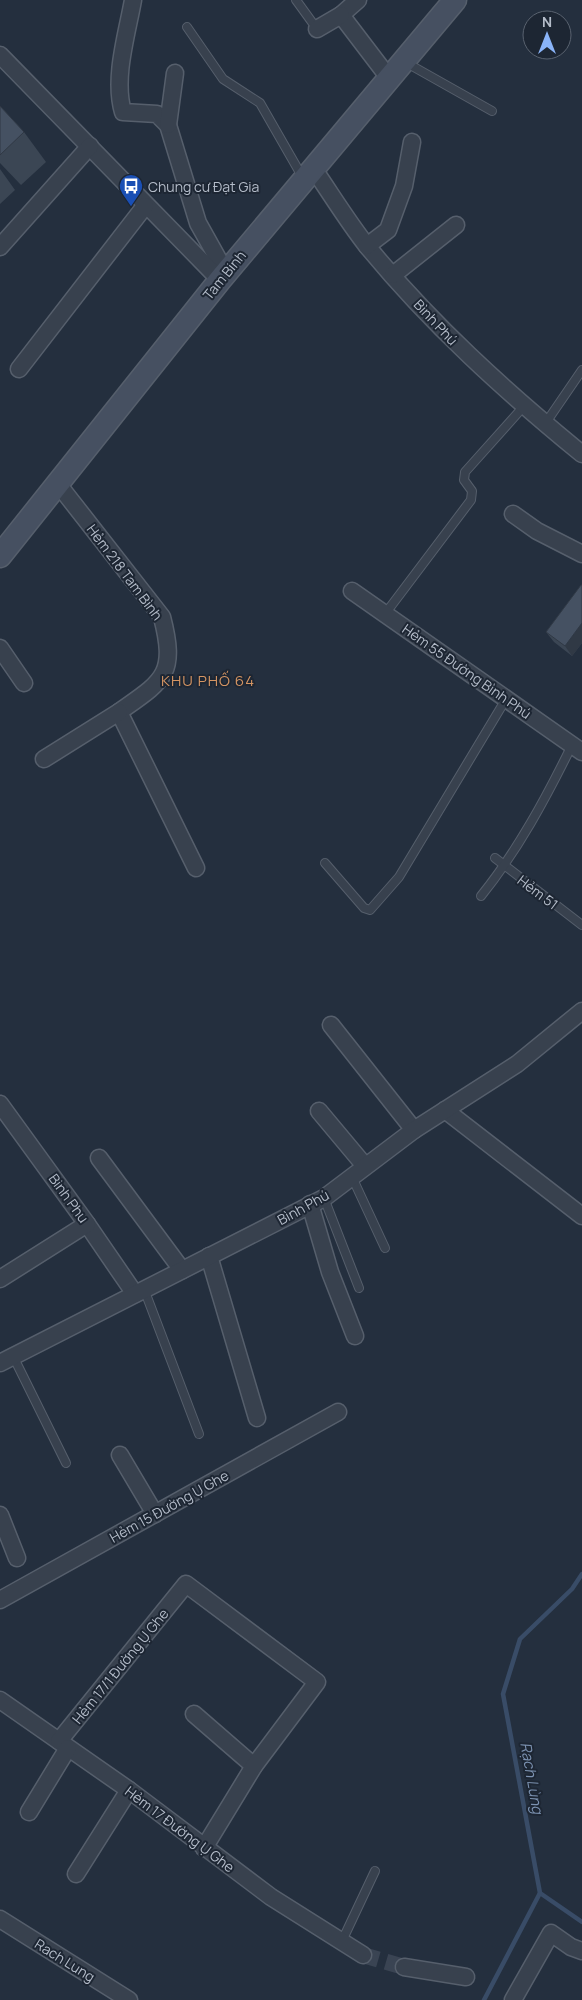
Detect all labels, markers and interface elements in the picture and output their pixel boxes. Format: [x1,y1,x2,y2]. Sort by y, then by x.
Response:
north arrow [522,10,572,60]
text: N [542,12,552,31]
bus stop icon: Chung cư Đạt Gia [118,173,144,207]
place label: Chung cư Đạt Gia [148,177,259,196]
street label: Tam Binh [198,246,250,304]
street label: Bình Phú [410,295,462,349]
street label: Hẻm 218 Tam Bình [83,520,167,624]
street label: Hẻm 55 Đường Bình Phú [399,619,535,723]
district label: KHU PHỐ 64 [161,670,255,691]
street label: Hẻm 51 [514,871,562,913]
street label: Binh Phu [45,1170,93,1226]
street label: Bình Phú [274,1185,332,1229]
street label: Hẻm 15 Đường Ụ Ghe [106,1465,232,1547]
street label: Hẻm 17/1 Đường Ụ Ghe [68,1604,172,1728]
water label: Rạch Lùng [515,1741,549,1817]
street label: Hẻm 17 Đường Ụ Ghe [121,1782,239,1876]
street label: Rach Lung [31,1934,99,1986]

